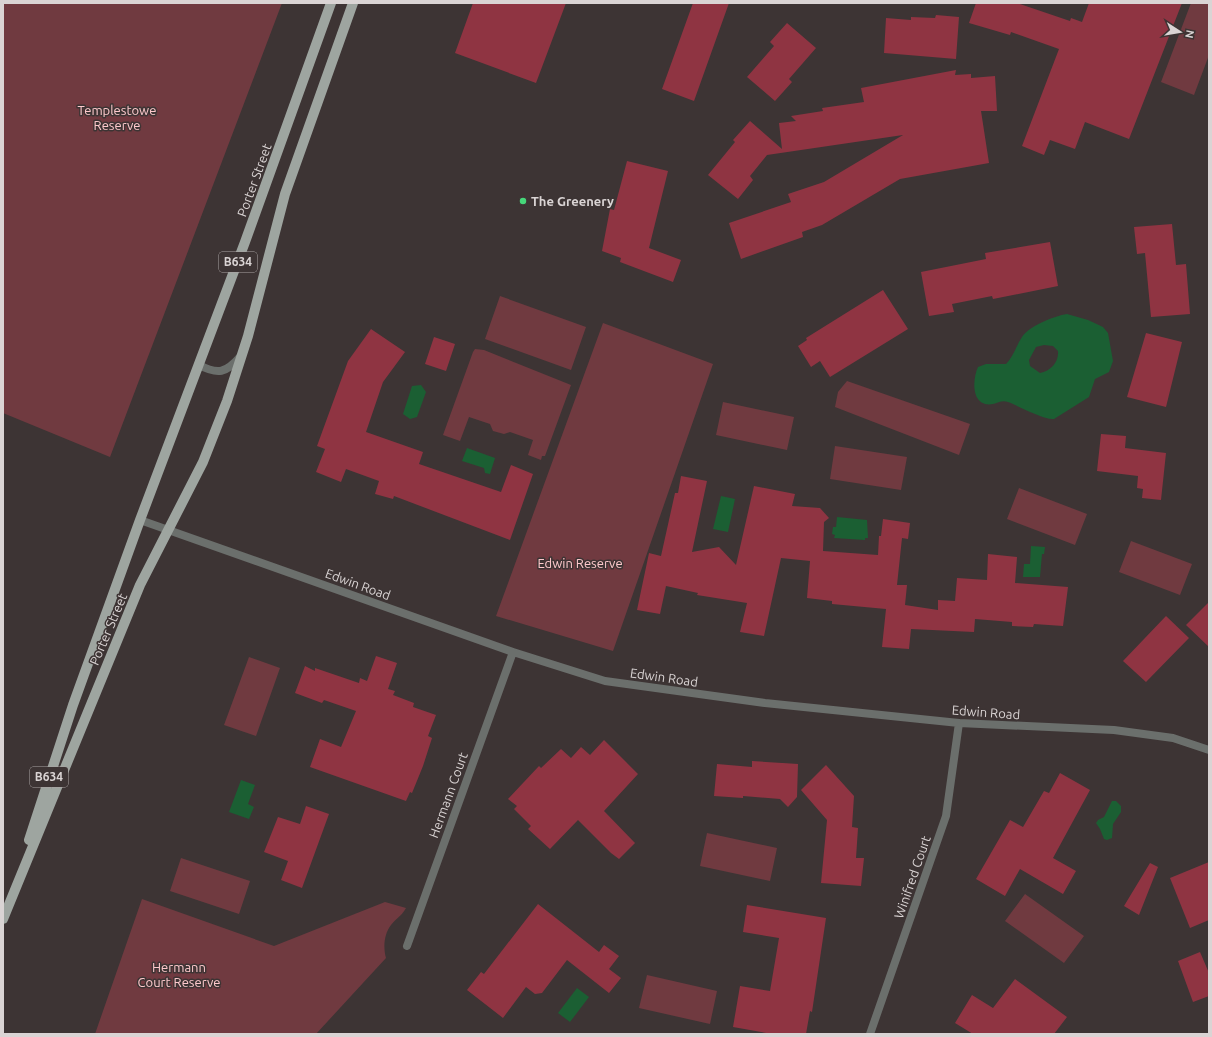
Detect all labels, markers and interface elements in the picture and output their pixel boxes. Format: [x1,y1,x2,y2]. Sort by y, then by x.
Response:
north arrow [1160,12,1200,52]
text: N [1183,29,1197,39]
park label: Templestowe Reserve [78,103,156,132]
street label: Porter Street [234,142,274,218]
place label: The Greenery [531,194,614,208]
marker: The Greenery [518,196,528,206]
road number: B634 [219,252,257,272]
park label: Edwin Reserve [537,556,623,570]
street label: Edwin Road [323,566,393,602]
street label: Porter Street [87,591,129,667]
street label: Edwin Road [629,665,699,689]
street label: Edwin Road [951,703,1021,721]
street label: Hermann Court [426,750,470,840]
road number: B634 [30,767,68,787]
street label: Winifred Court [891,834,933,920]
park label: Hermann Court Reserve [138,960,220,989]

